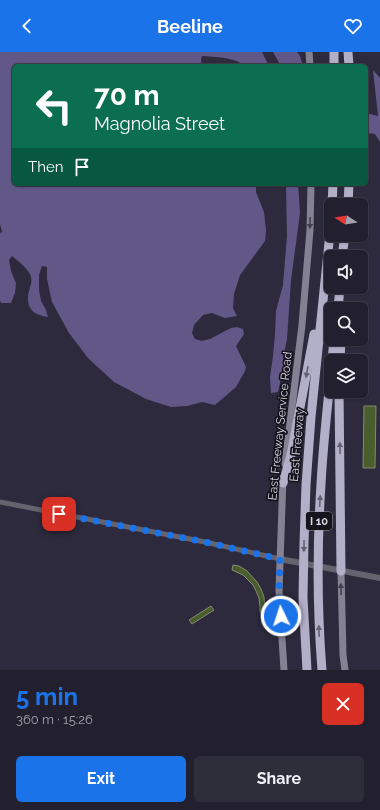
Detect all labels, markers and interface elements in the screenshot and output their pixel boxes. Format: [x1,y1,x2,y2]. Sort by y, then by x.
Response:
icon: back [16,15,38,37]
icon: heart [342,15,364,37]
text: Beeline [157,16,223,37]
text: 70 m [94,79,160,112]
icon: left [28,80,80,132]
text: Magnolia Street [94,113,225,134]
icon: arrive [71,156,93,178]
text: Then [28,158,63,176]
north arrow [324,198,368,242]
map controls [324,198,368,398]
one-way arrow [307,217,313,230]
button: sound [324,250,368,294]
button: search [324,302,368,346]
street label: East Freeway Service Road [265,351,295,501]
button: layers [324,354,368,398]
one-way arrow [304,366,310,379]
street label: East Freeway [287,407,307,482]
one-way arrow [337,441,343,454]
one-way arrow [317,494,323,507]
pin [42,497,76,531]
icon: arrive [48,503,70,525]
road number: I 10 [306,512,332,530]
one-way arrow [301,540,307,553]
one-way arrow [338,582,344,595]
position arrow [260,595,302,637]
one-way arrow [316,625,323,637]
text: 5 min [16,682,78,711]
button: close [322,683,364,725]
text: 360 m · 15:26 [16,712,93,727]
button: Exit [16,756,186,802]
button: Share [194,756,364,802]

